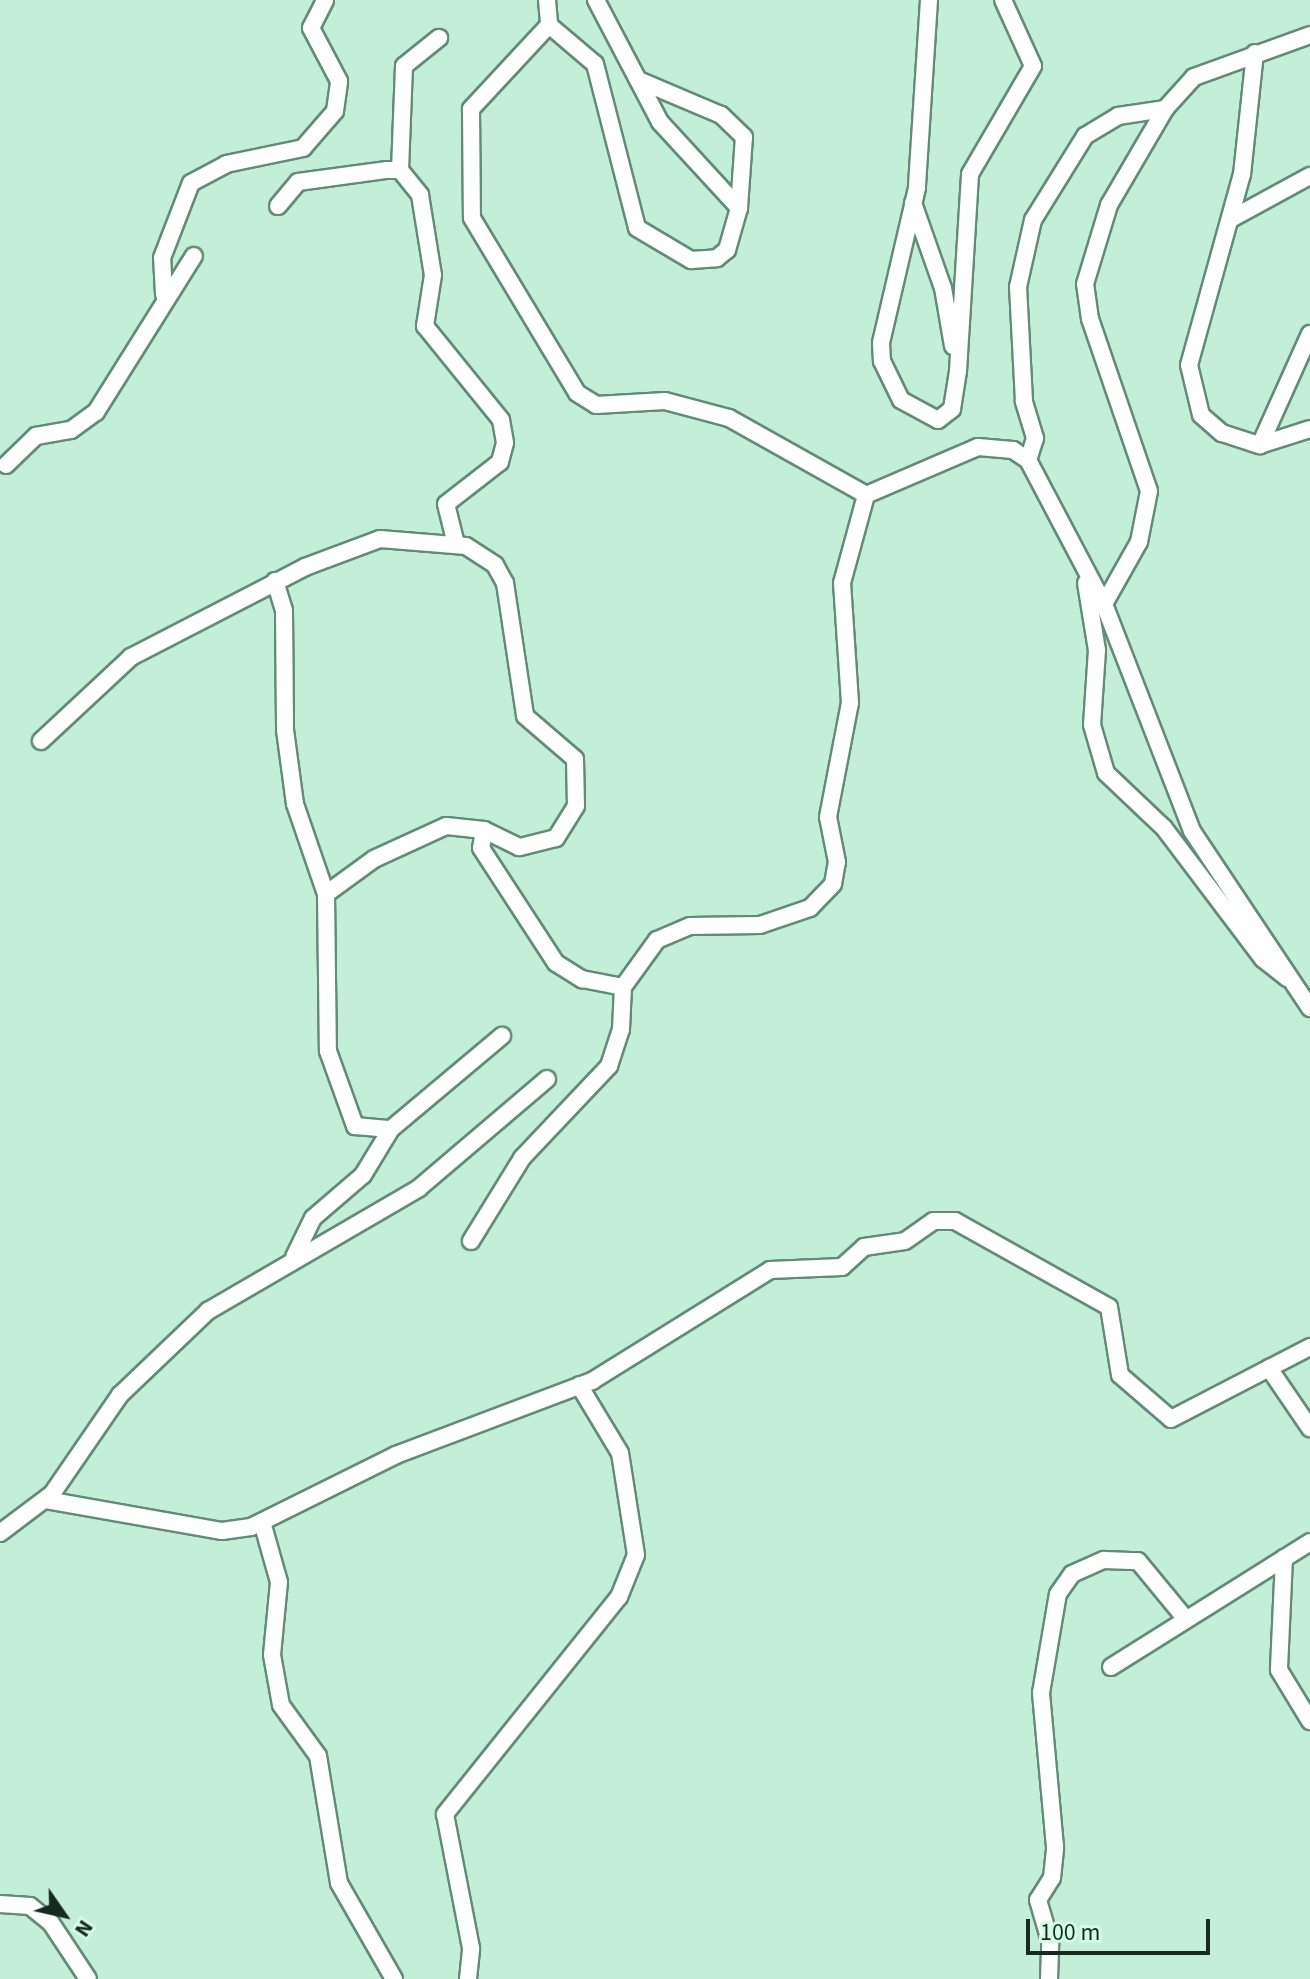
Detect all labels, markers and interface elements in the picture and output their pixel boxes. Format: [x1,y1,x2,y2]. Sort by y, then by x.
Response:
north arrow [24,1875,104,1955]
scale bar [1030,1903,1214,1953]
text: N [67,1913,101,1943]
text: 100 m [1040,1915,1100,1950]

